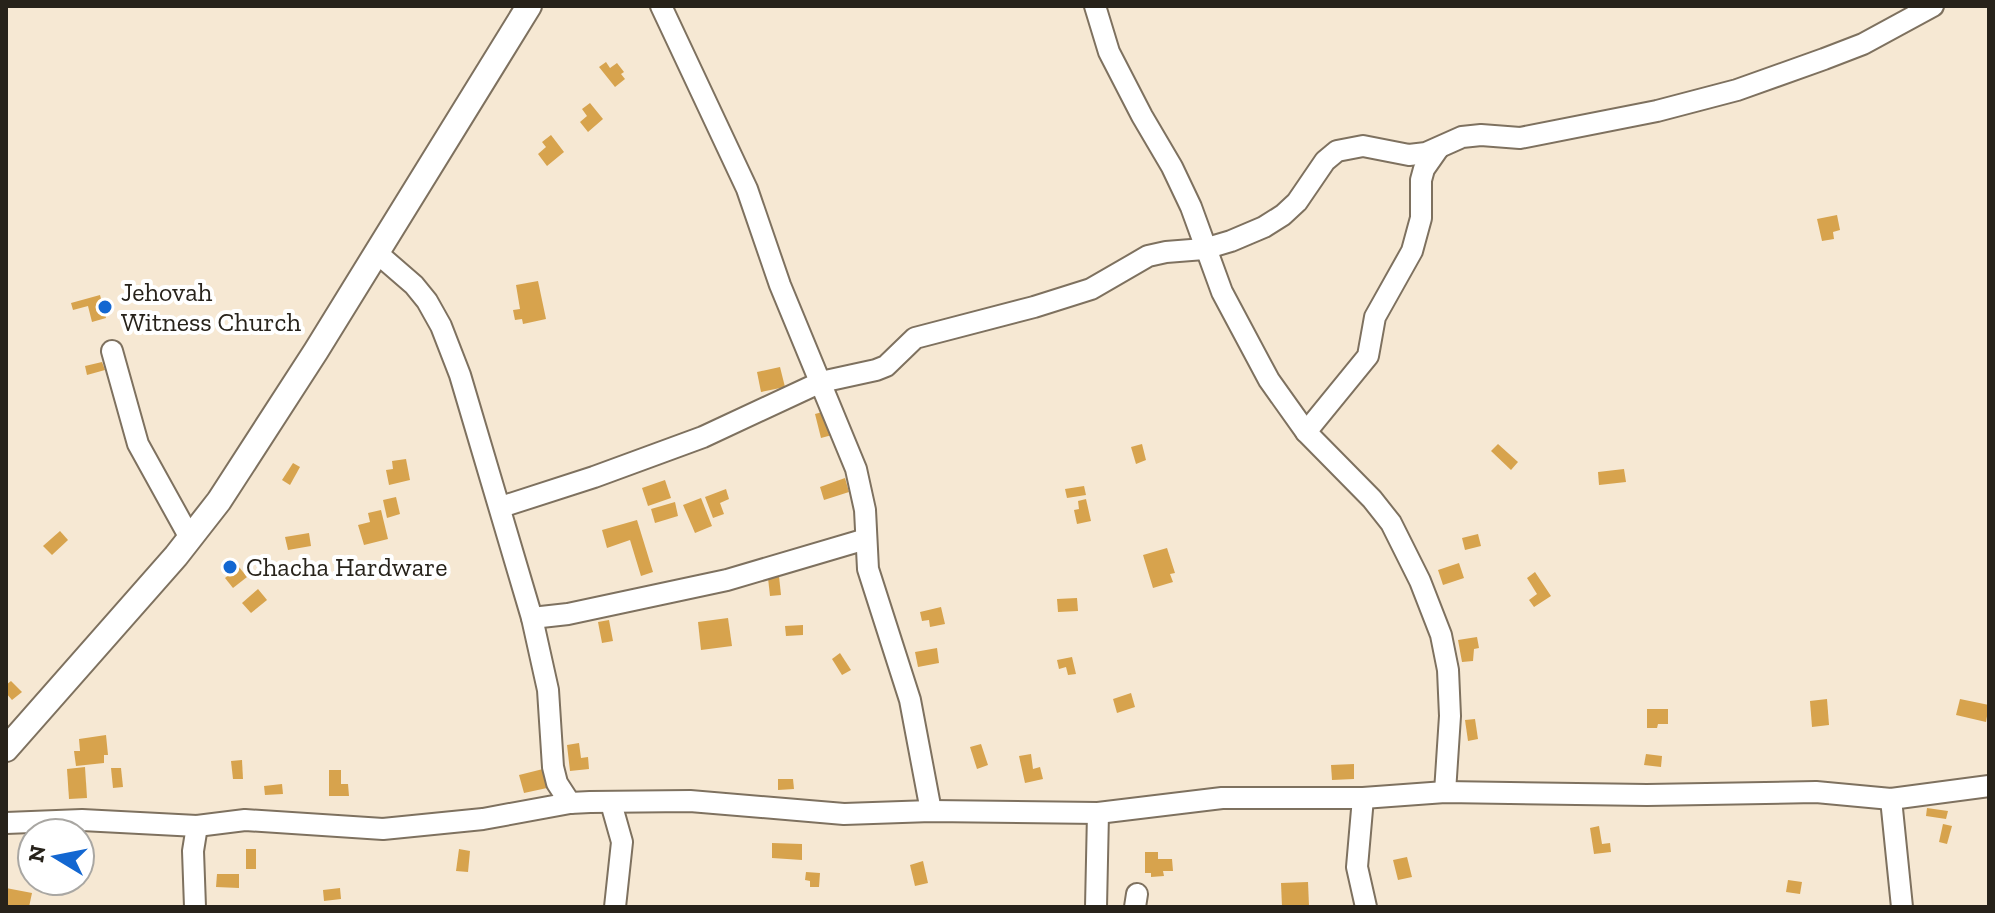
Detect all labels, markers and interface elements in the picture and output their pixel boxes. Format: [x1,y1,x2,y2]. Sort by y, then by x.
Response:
place label: Jehovah Witness Church [121,276,301,338]
marker: Jehovah Witness Church [96,298,114,316]
place label: Chacha Hardware [246,551,447,583]
marker: Chacha Hardware [221,558,239,576]
north arrow [16,817,96,897]
text: N [22,843,52,864]

